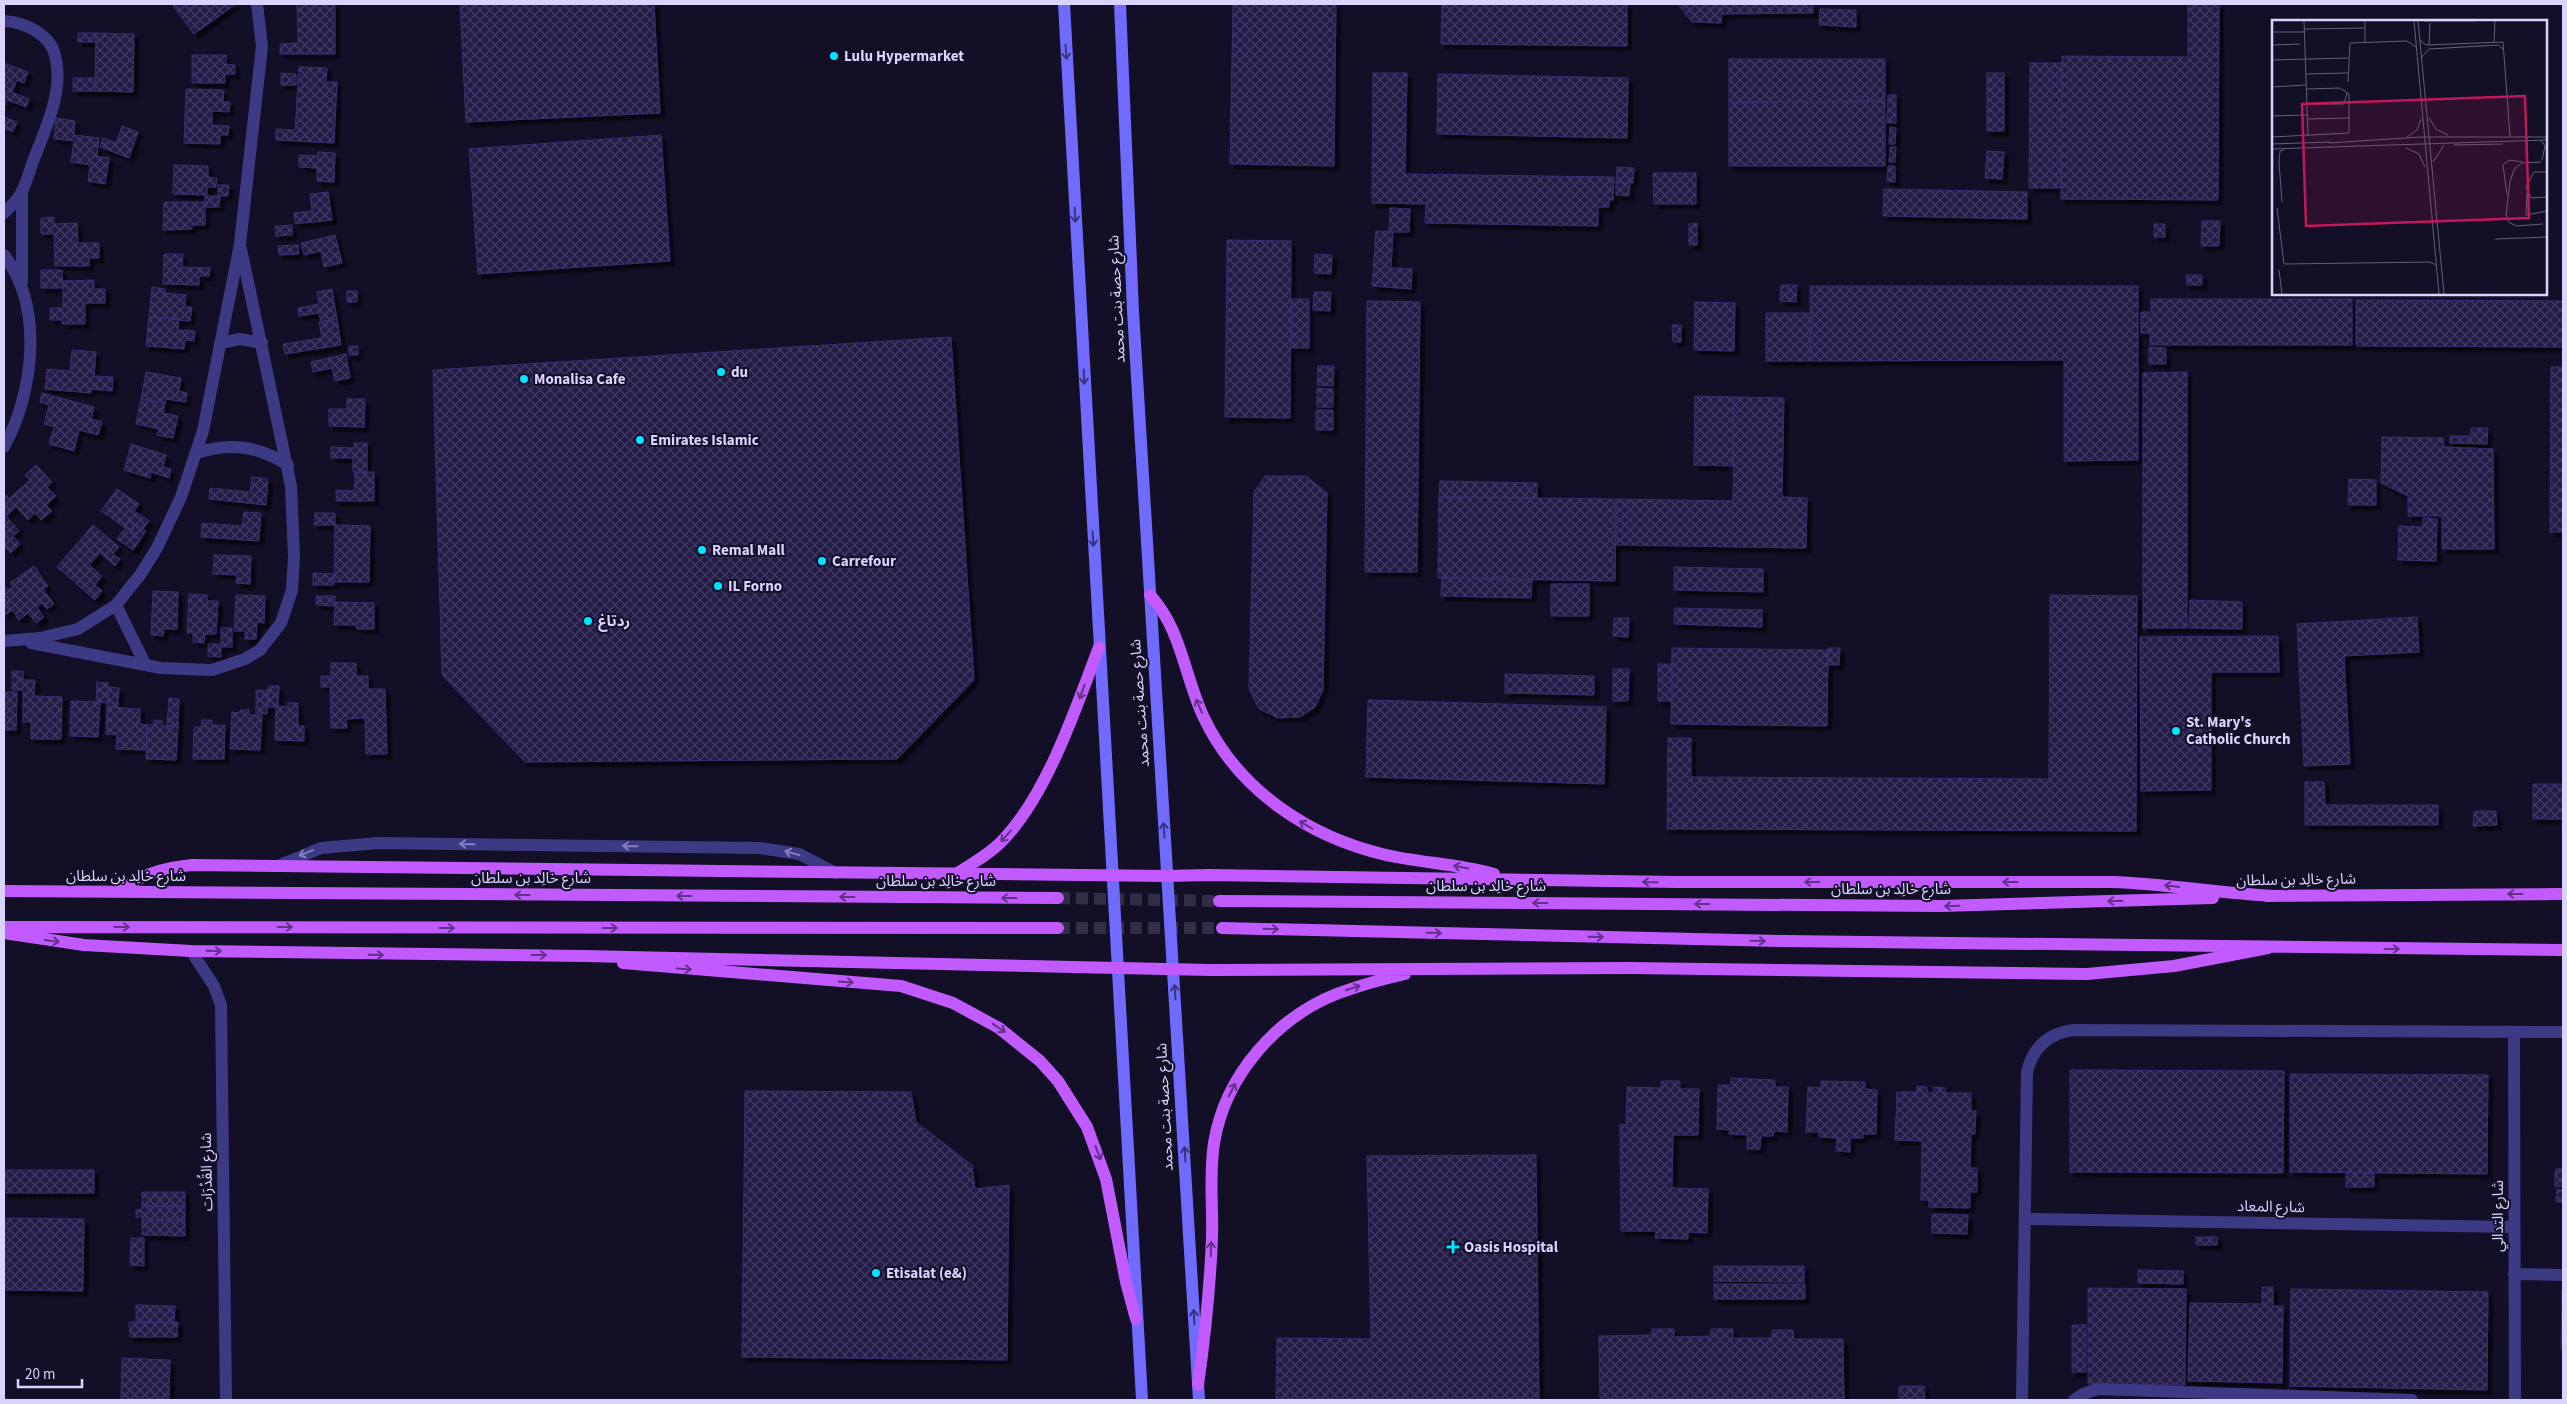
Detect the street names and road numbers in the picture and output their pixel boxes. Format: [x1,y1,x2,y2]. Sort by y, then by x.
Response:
street label: شارع حصة بنت محمد [1103,234,1132,364]
street label: شارع حصة بنت محمد [1125,638,1156,768]
street label: شارع خالِد بن سلطان [66,866,186,888]
street label: شارع خالِد بن سلطان [471,868,591,890]
street label: شارع خالِد بن سلطان [2236,868,2356,893]
street label: شارع خالِد بن سلطان [876,871,996,893]
street label: شارع خالِد بن سلطان [1426,876,1546,898]
street label: شارع خالِد بن سلطان [1831,879,1951,901]
street label: شارع حصة بنت محمد [1151,1042,1180,1172]
street label: شارع القُدْرَات [195,1132,219,1212]
street label: شارع التدالي [2488,1180,2510,1252]
street label: شارع المعاد [2237,1196,2305,1219]

